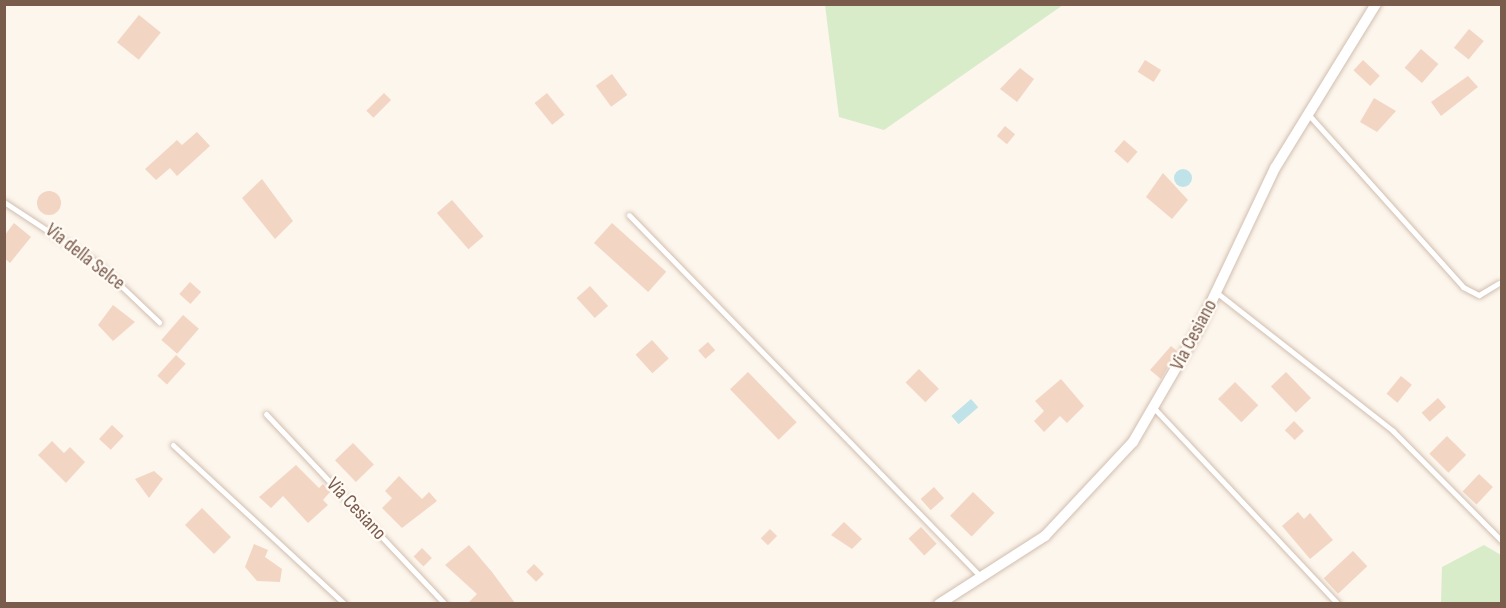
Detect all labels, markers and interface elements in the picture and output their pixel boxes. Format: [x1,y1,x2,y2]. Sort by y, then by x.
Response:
street label: Via della Selce [40,218,130,296]
street label: Via Cesiano [1165,296,1223,374]
street label: Via Cesiano [321,473,391,545]

